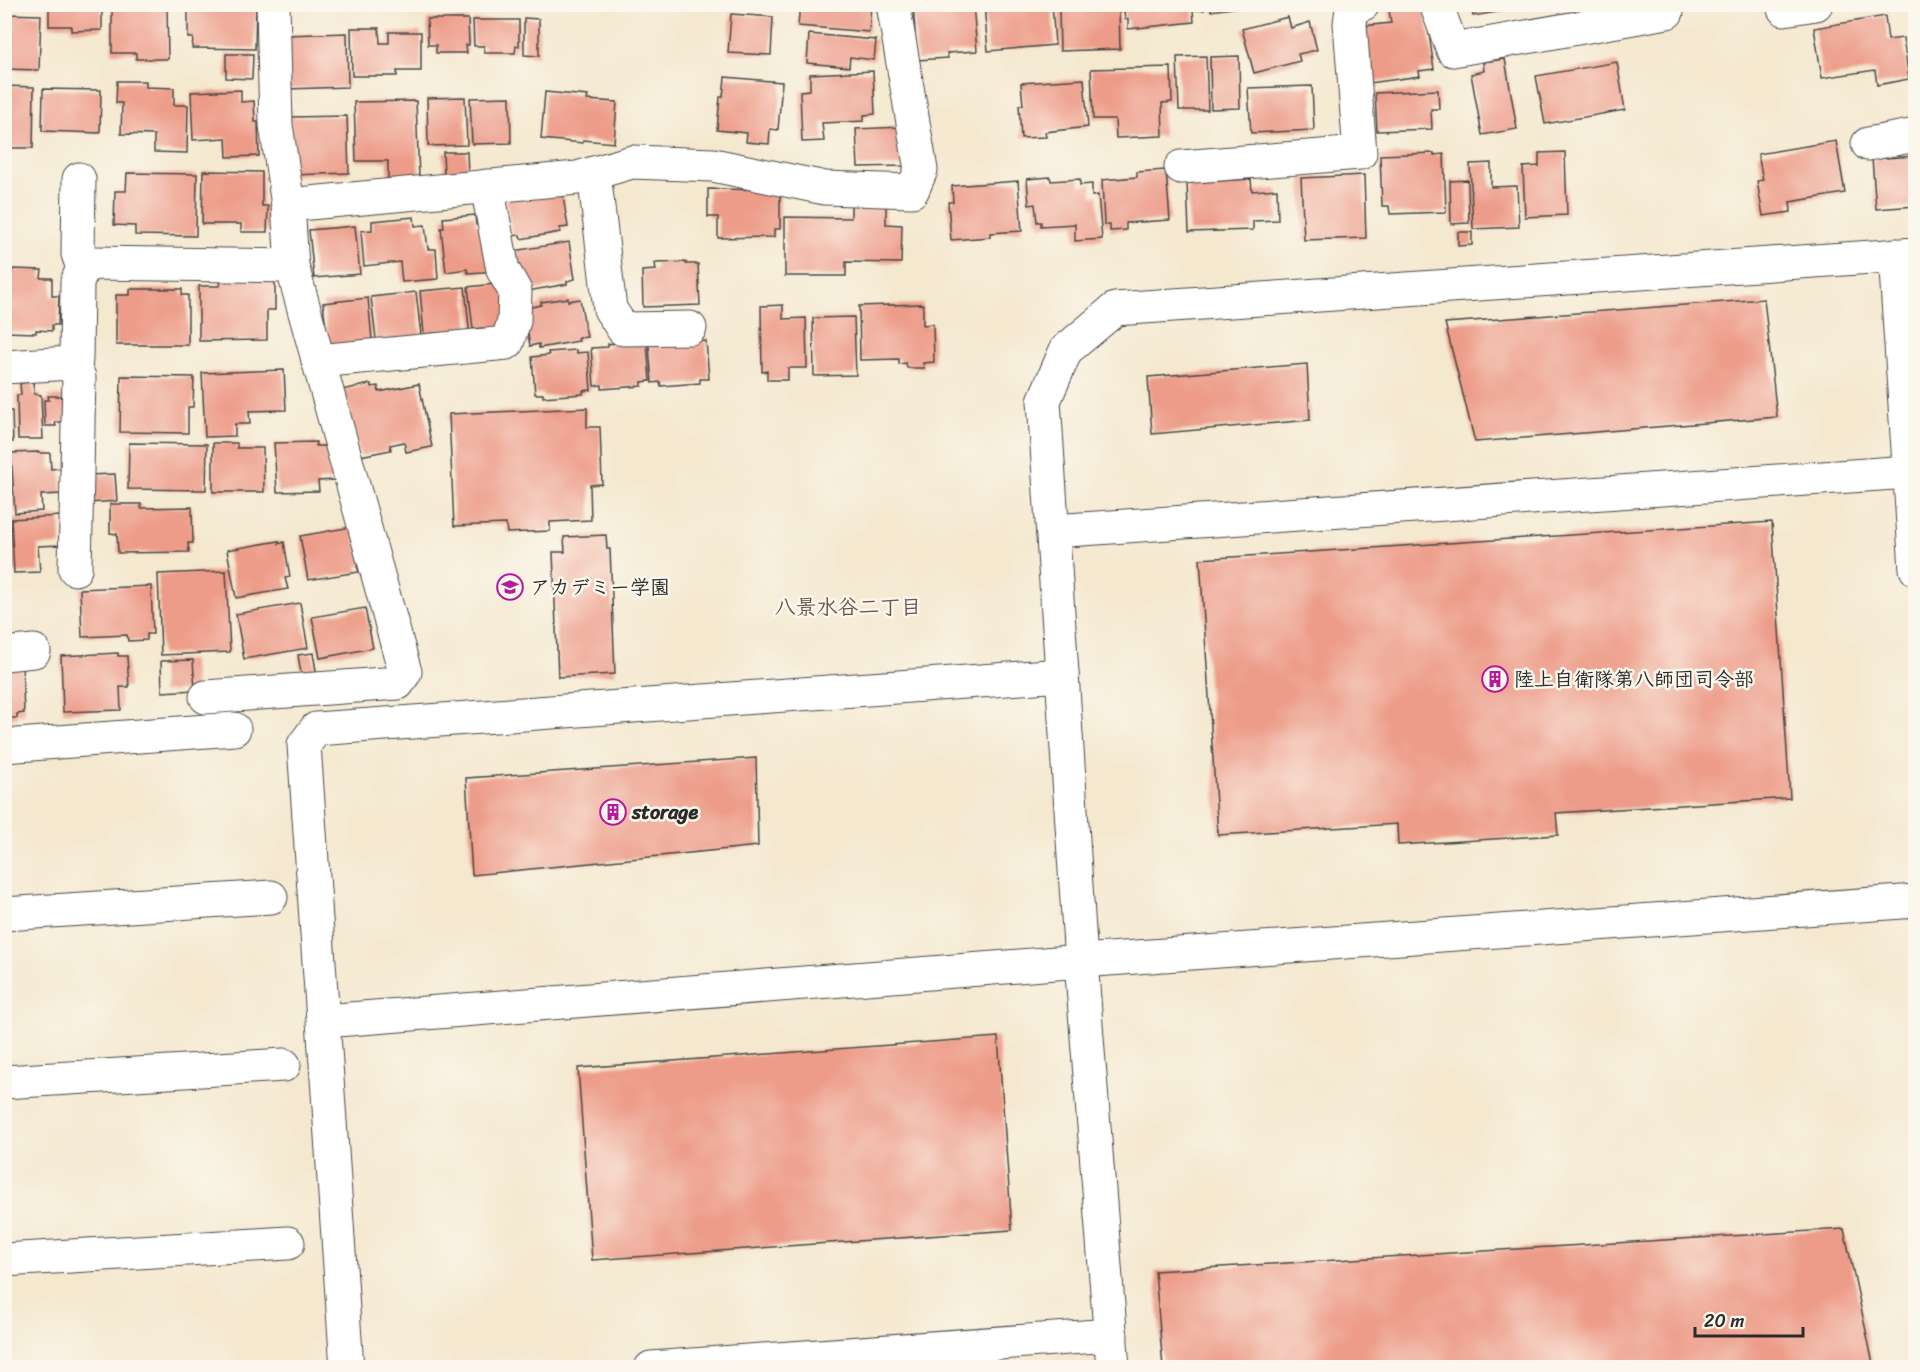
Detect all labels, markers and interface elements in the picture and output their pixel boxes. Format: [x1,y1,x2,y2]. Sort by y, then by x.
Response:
place label: アカデミー学園 [530,570,670,605]
school or university icon: アカデミー学園 [495,572,525,602]
district label: 八景水谷二丁目 [775,588,922,626]
place label: 陸上自衛隊第八師団司令部 [1514,662,1754,697]
building icon: 陸上自衛隊第八師団司令部 [1480,664,1510,694]
place label: storage [631,795,698,830]
building icon: storage [598,797,628,827]
scale bar [1695,1300,1803,1338]
text: 20 m [1704,1305,1744,1337]

